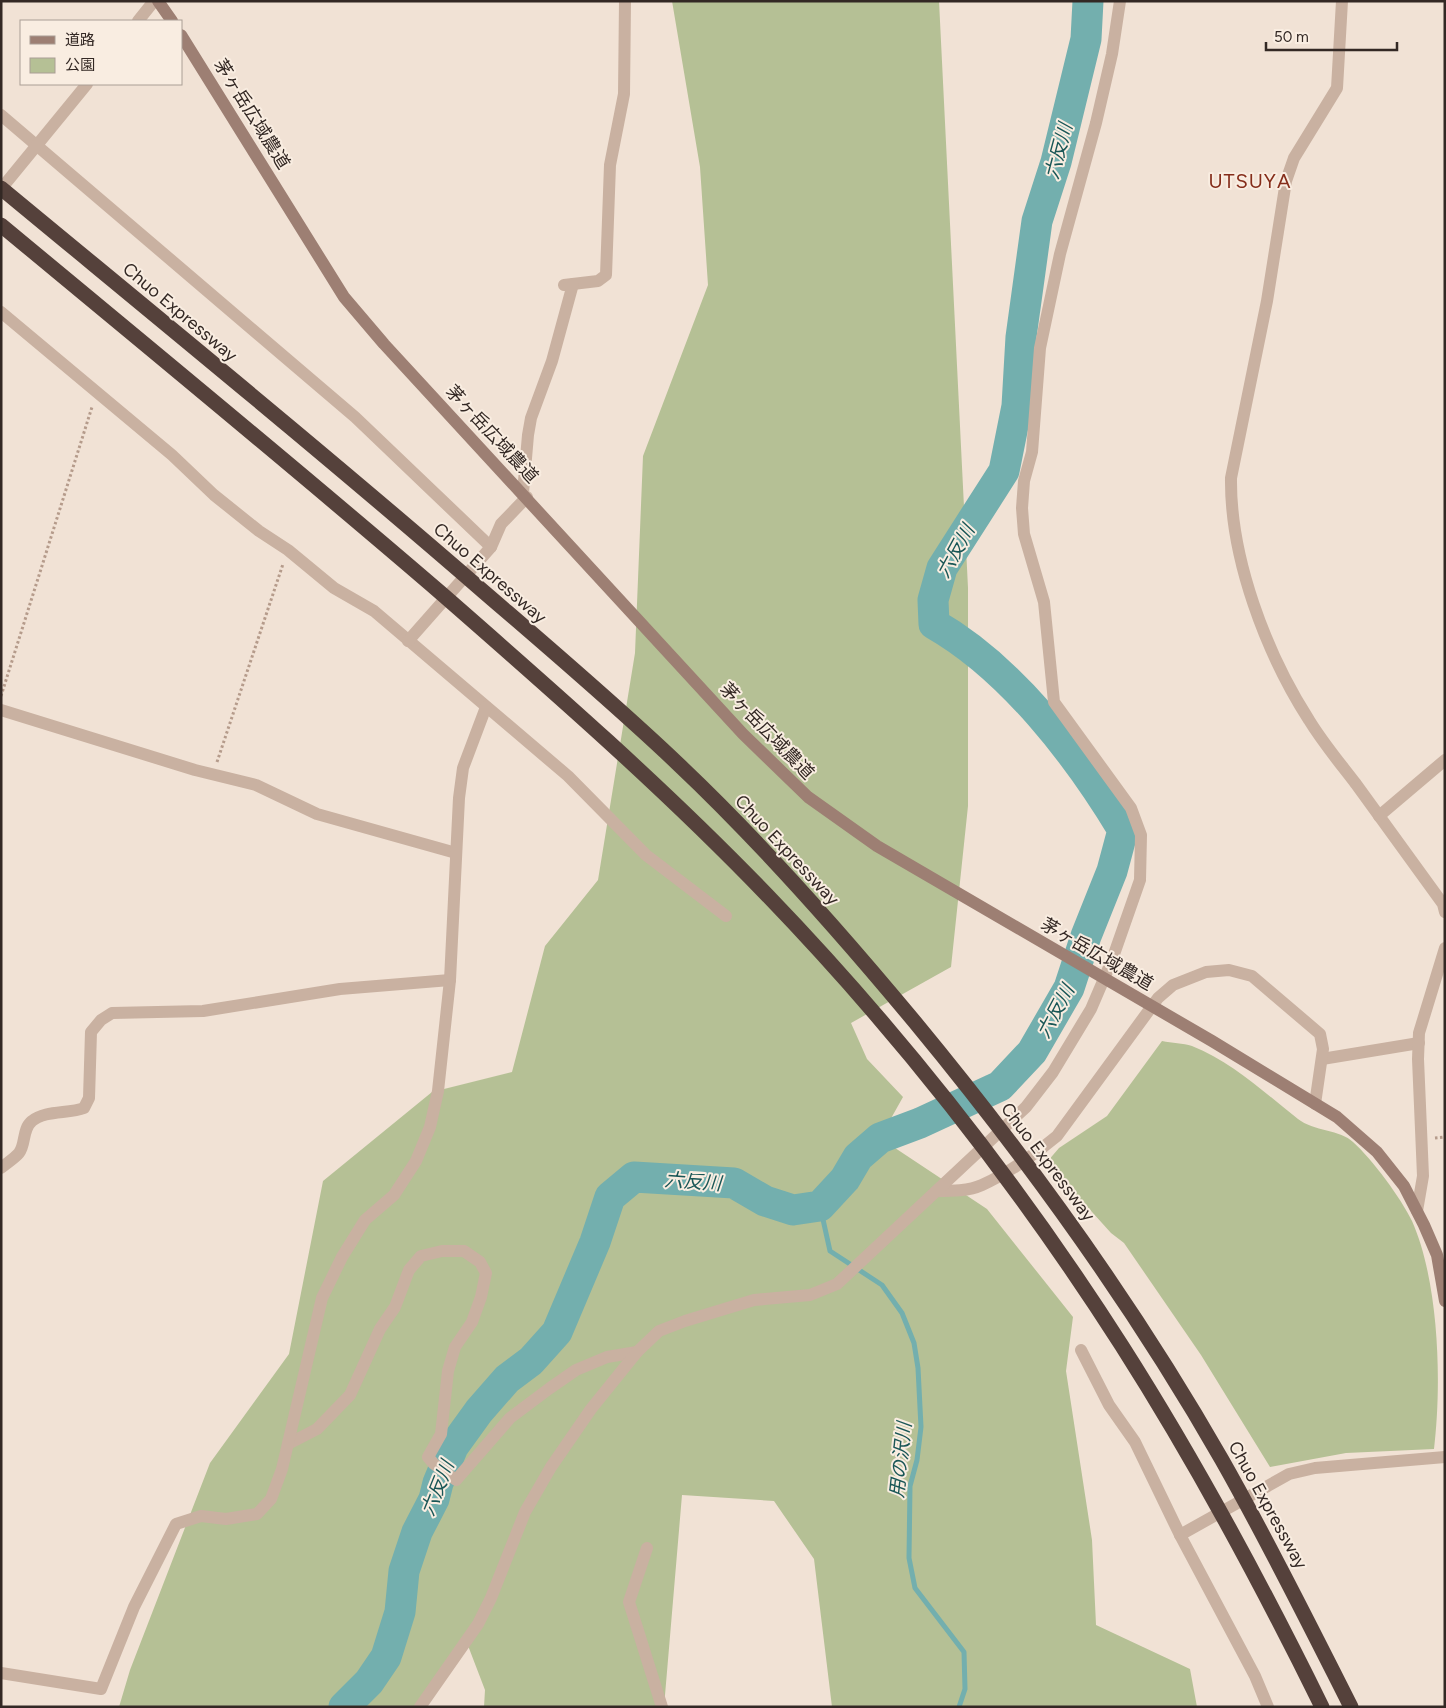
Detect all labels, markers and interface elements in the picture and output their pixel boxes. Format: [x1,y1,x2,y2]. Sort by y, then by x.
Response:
legend [20,20,182,85]
scale bar [1266,20,1397,52]
text: 50 m [1274,28,1309,46]
text: 道路 [65,31,95,49]
street label: 茅ヶ岳広域農道 [209,55,295,173]
text: 公園 [65,56,95,74]
water label: 六反川 [1040,119,1077,182]
district label: UTSUYA [1209,169,1291,193]
street label: Chuo Expressway [118,258,242,367]
street label: 茅ヶ岳広域農道 [441,380,543,488]
street label: Chuo Expressway [429,518,552,629]
water label: 六反川 [932,519,980,582]
street label: 茅ヶ岳広域農道 [715,678,819,784]
street label: Chuo Expressway [730,790,844,910]
street label: 茅ヶ岳広域農道 [1037,913,1157,995]
water label: 六反川 [1032,979,1080,1042]
street label: Chuo Expressway [996,1098,1100,1226]
water label: 六反川 [664,1168,724,1195]
water label: 用の沢川 [885,1419,916,1499]
street label: Chuo Expressway [1224,1437,1313,1573]
water label: 六反川 [416,1456,460,1519]

